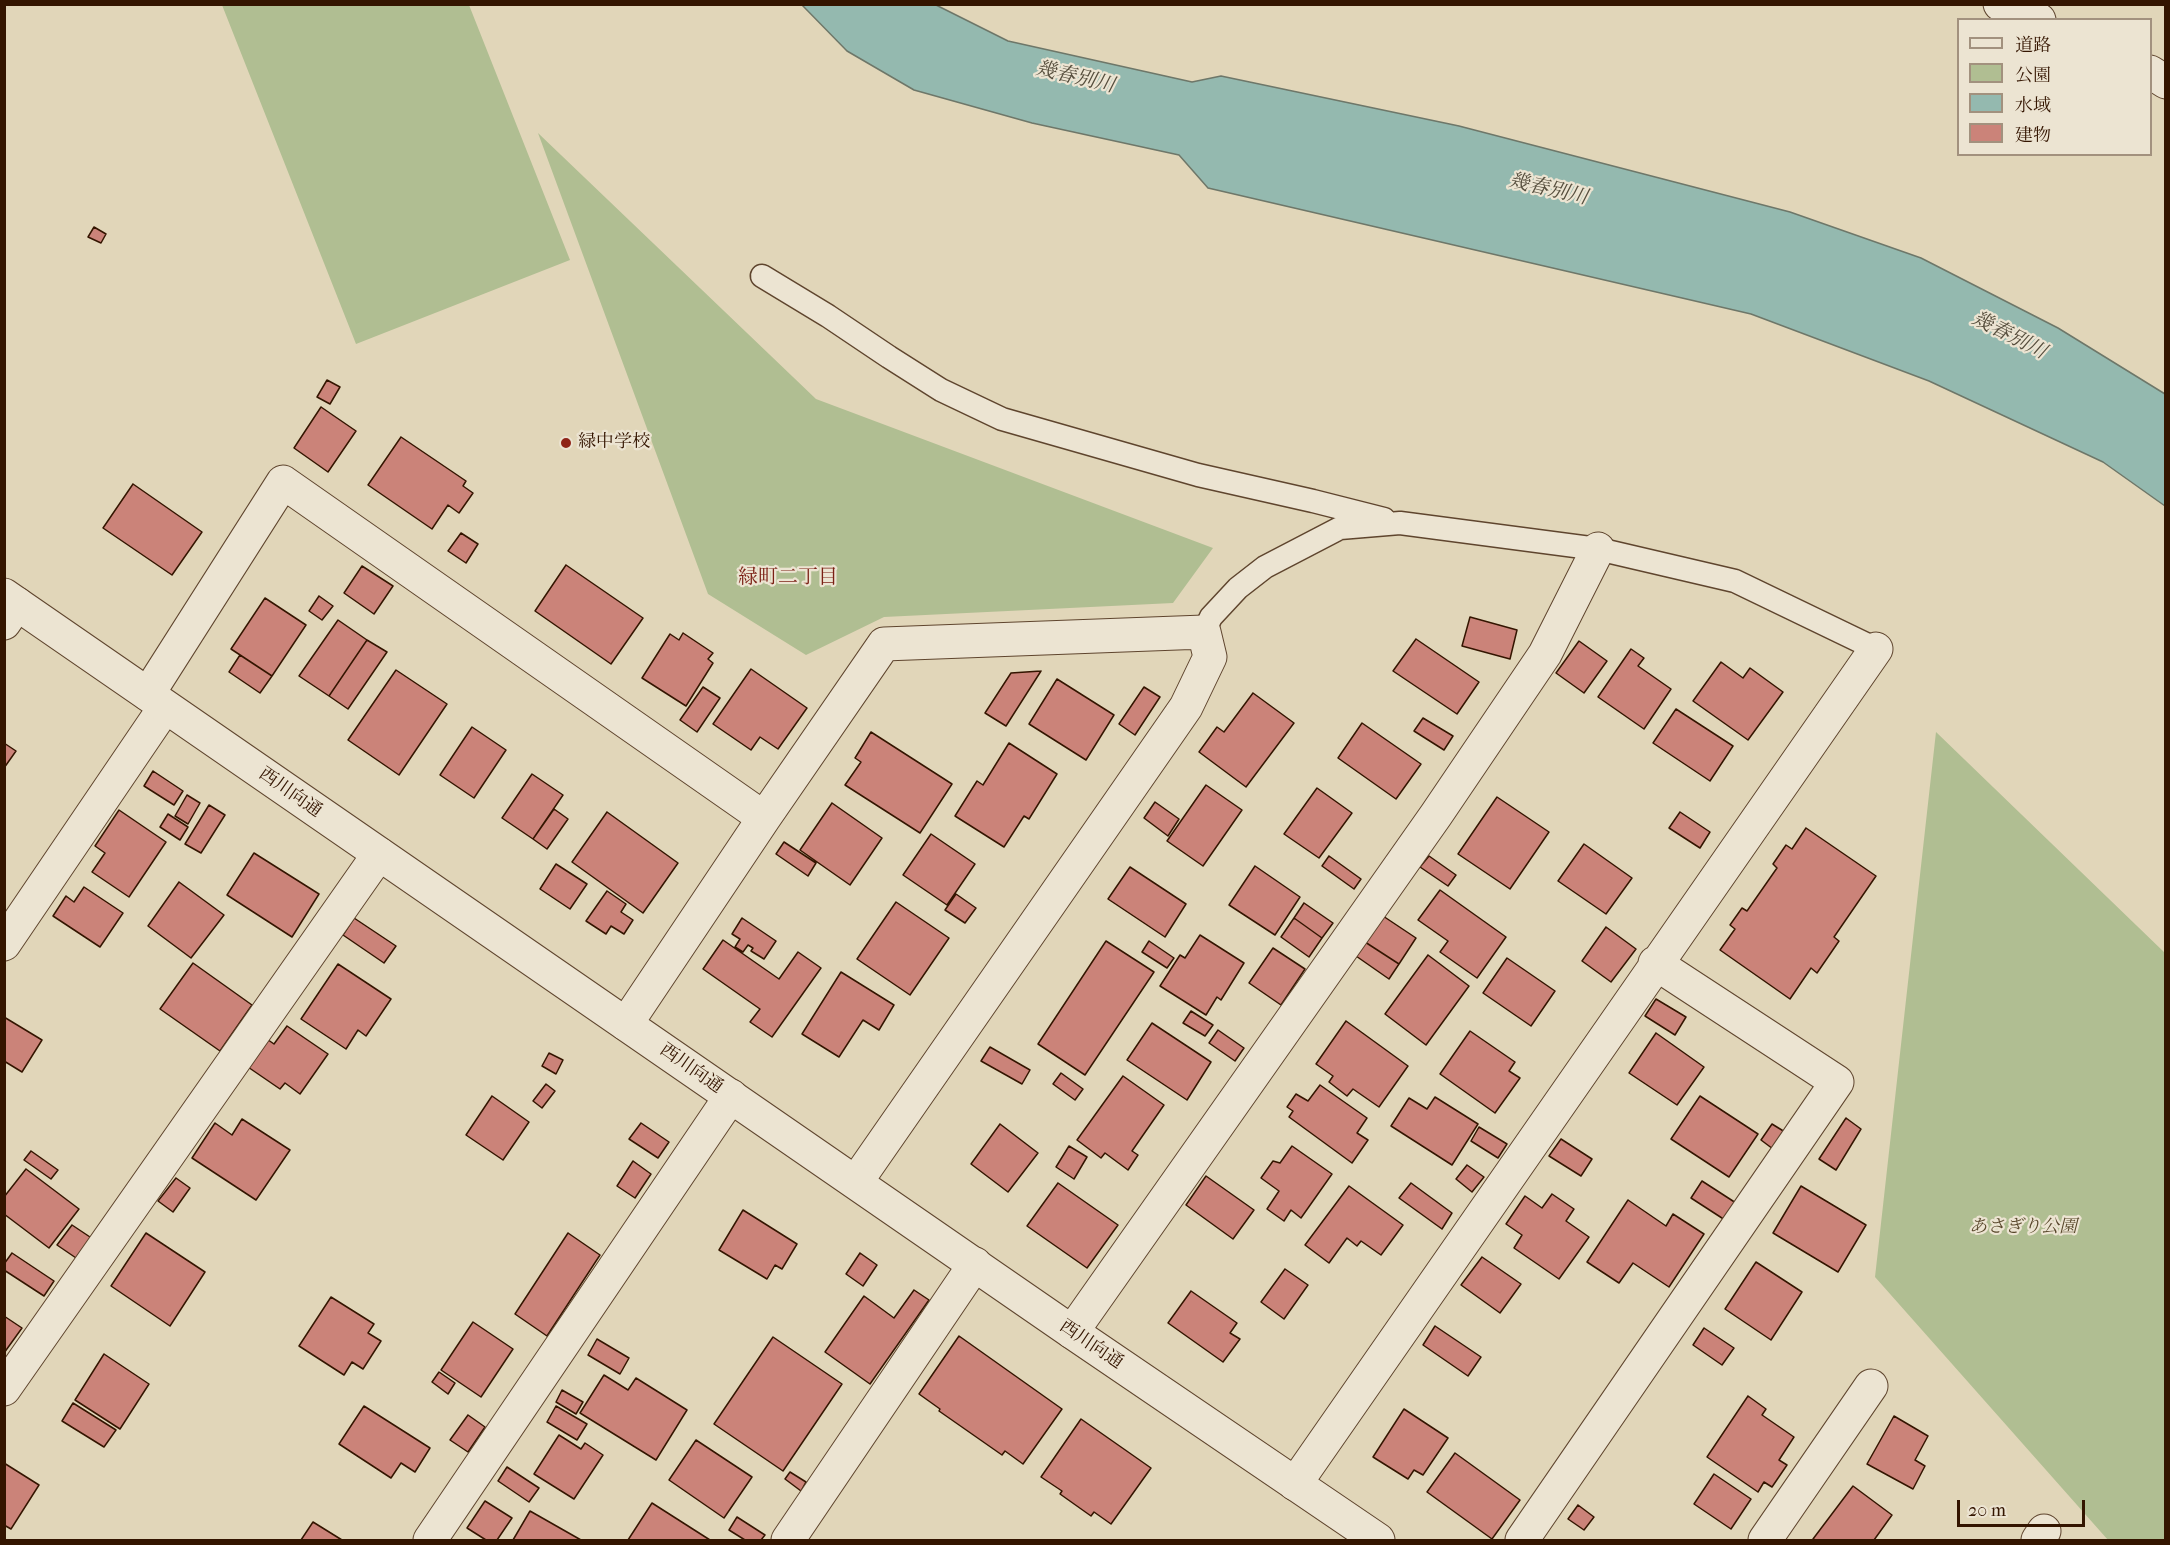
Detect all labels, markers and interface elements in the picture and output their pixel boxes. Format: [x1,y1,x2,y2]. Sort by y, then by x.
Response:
legend [1957,18,2152,156]
text: 道路 [2015,35,2051,56]
water label: 幾春別川 [1033,57,1117,99]
text: 公園 [2015,65,2051,86]
text: 水域 [2015,95,2051,116]
text: 建物 [2015,125,2051,146]
water label: 幾春別川 [1506,169,1590,211]
water label: 幾春別川 [1968,307,2050,365]
place label: 緑中学校 [578,432,650,454]
marker: 緑中学校 [559,436,573,450]
district label: 緑町二丁目 [738,566,838,590]
street label: 西川向通 [254,764,326,822]
street label: 西川向通 [655,1040,727,1098]
park label: あさぎり公園 [1969,1217,2077,1239]
street label: 西川向通 [1055,1316,1127,1374]
scale bar [1960,1488,2088,1526]
text: 20 m [1968,1500,2006,1521]

